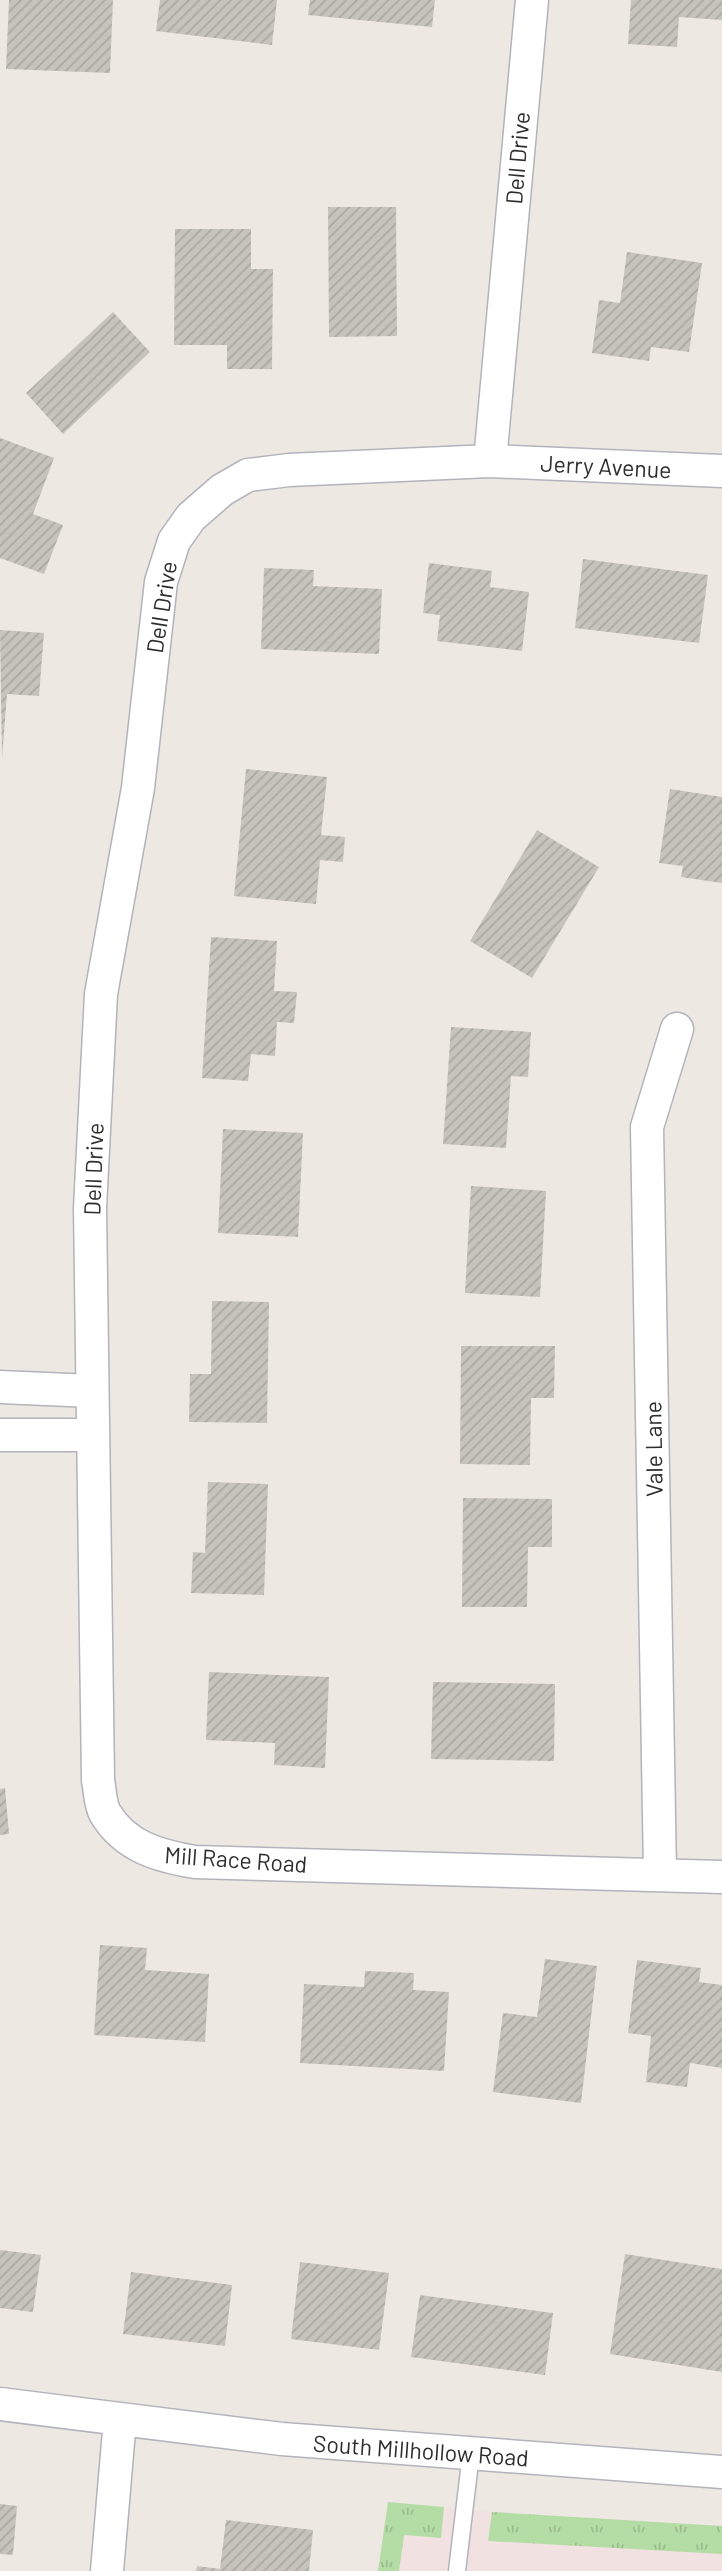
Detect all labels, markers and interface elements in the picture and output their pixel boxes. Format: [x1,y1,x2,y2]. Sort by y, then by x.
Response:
street label: Dell Drive [499,111,535,205]
street label: Jerry Avenue [540,449,672,483]
street label: Dell Drive [140,559,182,655]
street label: Dell Drive [77,1122,109,1216]
street label: Vale Lane [638,1401,668,1497]
street label: Mill Race Road [164,1840,308,1878]
street label: South Millhollow Road [312,2428,530,2472]

